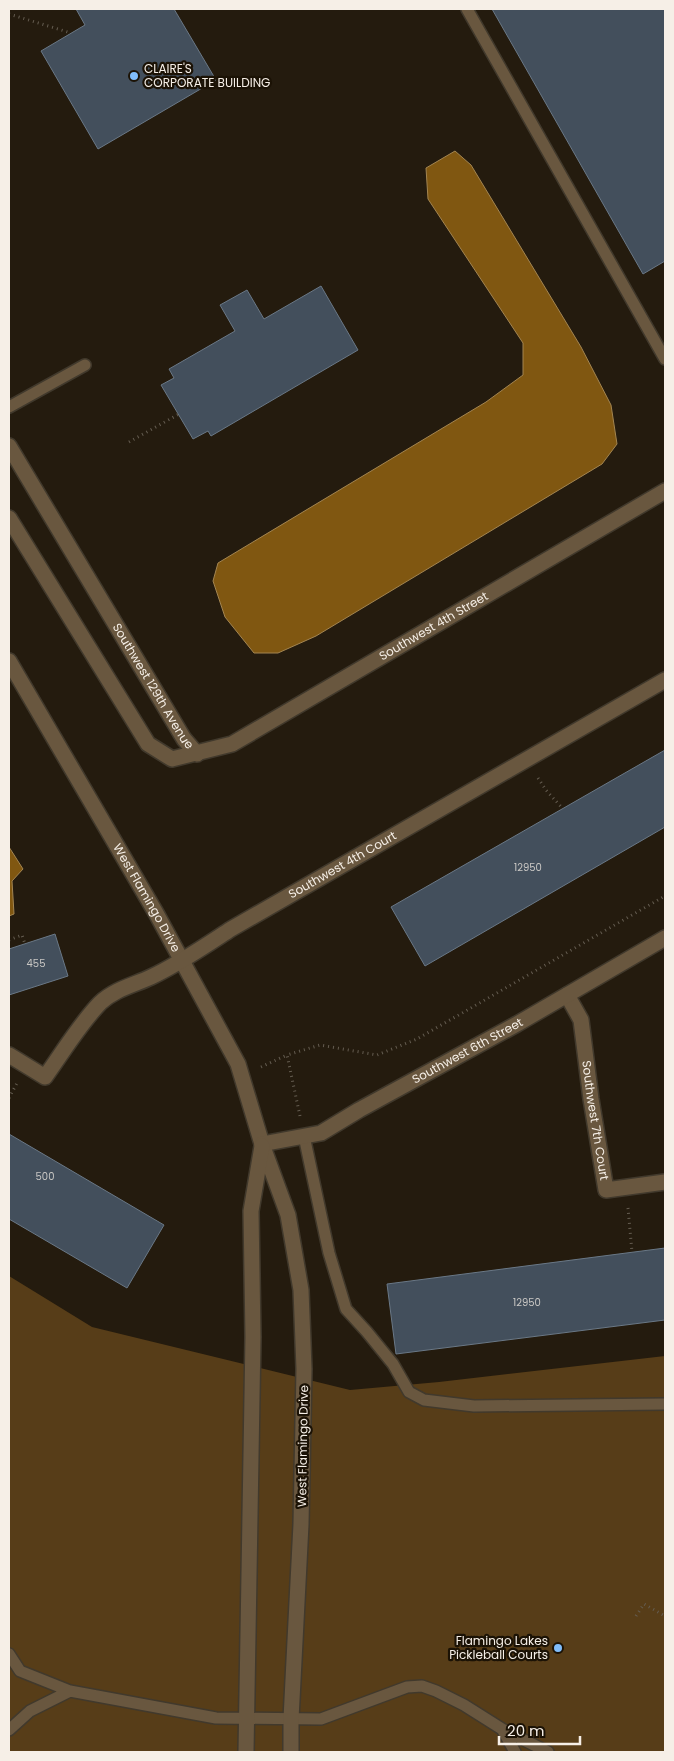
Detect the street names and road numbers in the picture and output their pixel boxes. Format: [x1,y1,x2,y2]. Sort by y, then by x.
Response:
street label: Southwest 4th Street [376,587,491,664]
street label: Southwest 129th Avenue [109,620,198,752]
street label: Southwest 4th Court [285,827,399,902]
street label: West Flamingo Drive [109,840,185,955]
street label: Southwest 6th Street [409,1013,526,1088]
street label: Southwest 7th Court [578,1059,613,1181]
street label: West Flamingo Drive [293,1385,312,1507]

